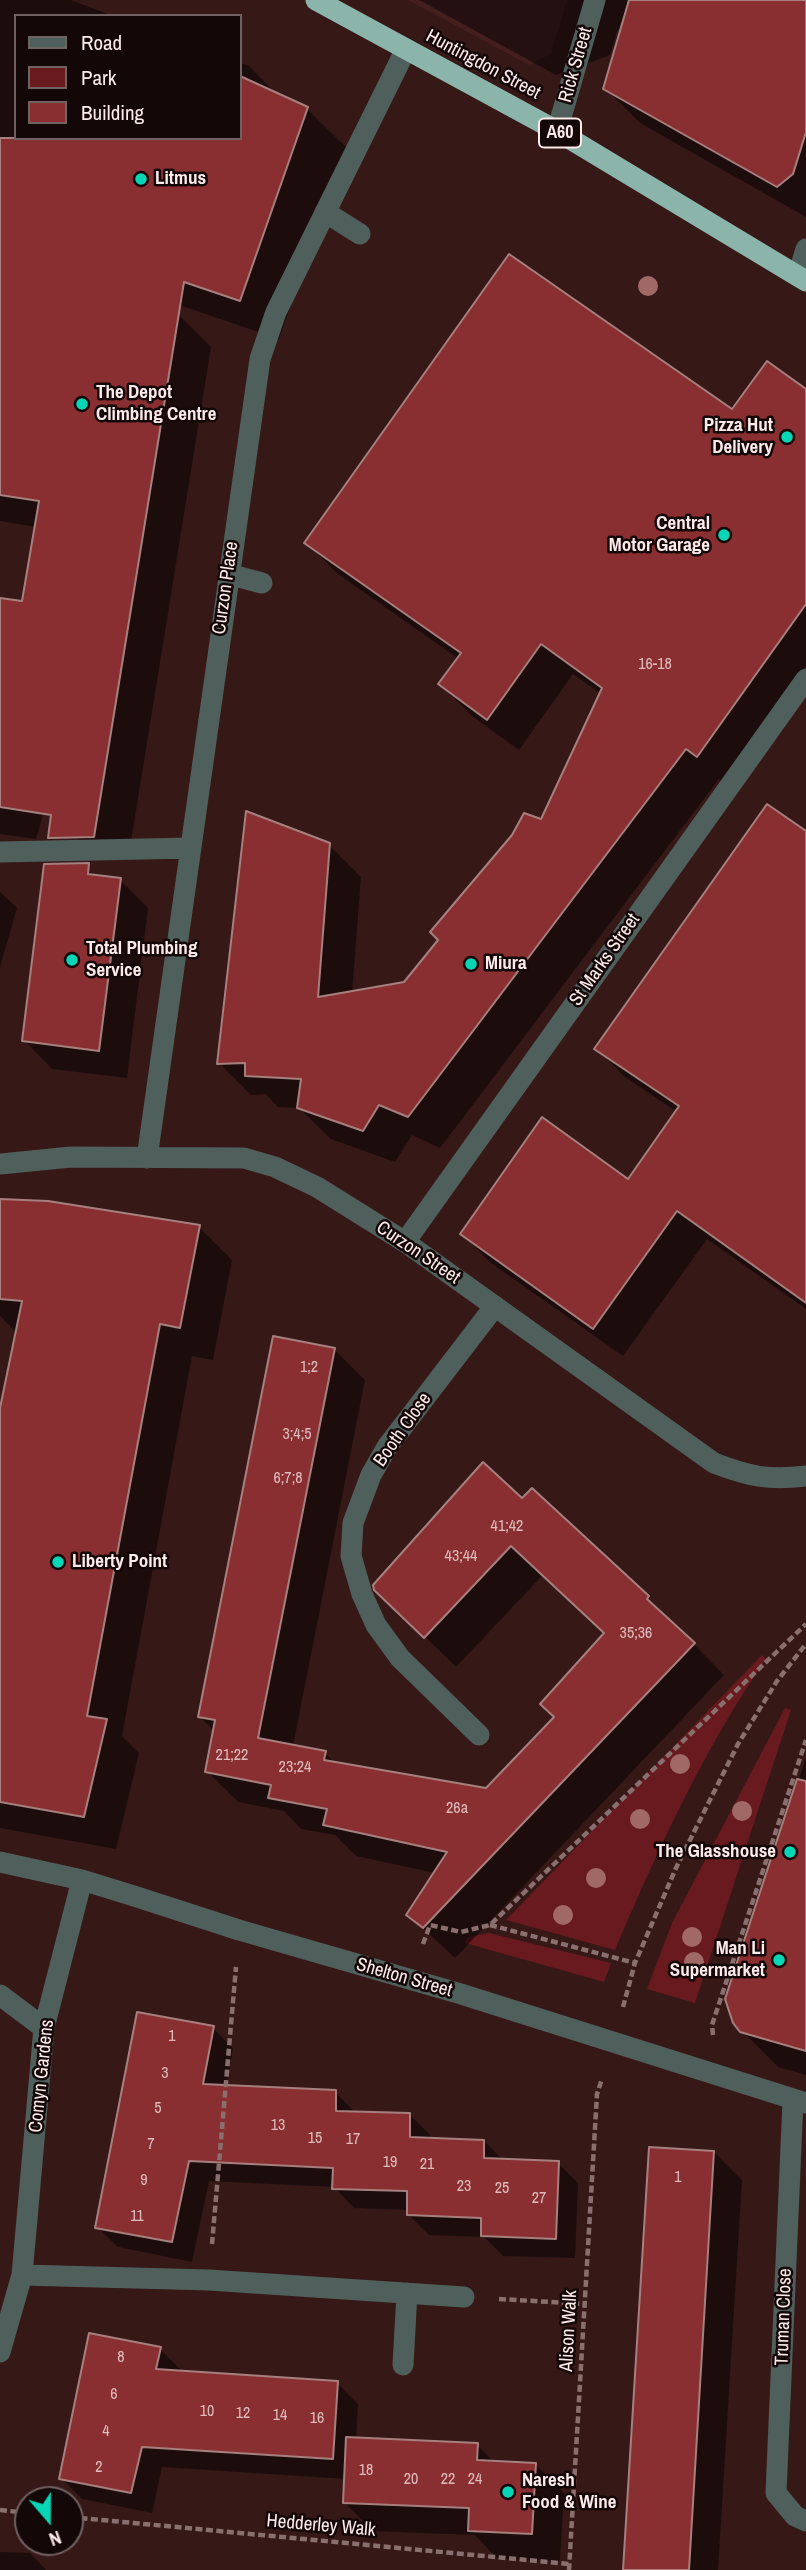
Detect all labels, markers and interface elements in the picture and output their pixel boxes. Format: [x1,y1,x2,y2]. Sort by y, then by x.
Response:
legend [14,14,242,140]
street label: Huntingdon Street [422,25,544,105]
street label: Rick Street [554,25,598,105]
text: Road [81,28,122,57]
text: Park [81,63,116,92]
text: Building [81,98,144,127]
road number: A60 [539,118,581,148]
place label: Litmus [155,168,206,190]
marker: Litmus [133,171,149,187]
place label: The Depot Climbing Centre [96,382,216,426]
marker: The Depot Climbing Centre [74,396,90,412]
place label: Pizza Hut Delivery [704,415,773,459]
marker: Pizza Hut Delivery [779,429,795,445]
place label: Central Motor Garage [609,513,710,557]
marker: Central Motor Garage [716,527,732,543]
street label: Curzon Place [208,540,244,636]
house number: 16-18 [638,655,672,675]
street label: St Marks Street [565,909,645,1011]
place label: Total Plumbing Service [86,938,197,982]
marker: Total Plumbing Service [64,952,80,968]
place label: Miura [485,953,527,975]
marker: Miura [463,956,479,972]
street label: Curzon Street [372,1217,464,1289]
house number: 1;2 [300,1358,318,1378]
street label: Booth Close [369,1389,437,1471]
house number: 3;4;5 [282,1425,312,1445]
house number: 6;7;8 [273,1469,303,1489]
house number: 41;42 [491,1517,523,1537]
house number: 43;44 [445,1547,477,1567]
place label: Liberty Point [72,1551,167,1573]
marker: Liberty Point [50,1554,66,1570]
house number: 35;36 [620,1624,652,1644]
house number: 21;22 [216,1746,248,1766]
house number: 23;24 [279,1758,311,1778]
house number: 26a [446,1799,468,1819]
place label: The Glasshouse [656,1841,776,1863]
marker: The Glasshouse [782,1844,798,1860]
place label: Man Li Supermarket [670,1938,765,1982]
marker: Man Li Supermarket [771,1952,787,1968]
street label: Shelton Street [353,1953,455,2003]
street label: Comyn Gardens [25,2018,59,2134]
house number: 1 [168,2027,176,2047]
house number: 3 [161,2064,169,2084]
house number: 5 [154,2099,162,2119]
house number: 13 [271,2116,285,2136]
house number: 15 [308,2129,322,2149]
house number: 17 [346,2130,360,2150]
house number: 7 [147,2135,155,2155]
house number: 19 [383,2153,397,2173]
house number: 21 [420,2155,434,2175]
house number: 1 [674,2168,682,2188]
house number: 9 [140,2171,148,2191]
house number: 23 [457,2177,471,2197]
house number: 25 [495,2179,509,2199]
house number: 27 [532,2189,546,2209]
house number: 11 [130,2207,144,2227]
street label: Truman Close [771,2268,797,2366]
street label: Alison Walk [555,2290,583,2372]
house number: 8 [117,2348,125,2368]
house number: 6 [110,2385,118,2405]
house number: 10 [200,2402,214,2422]
house number: 12 [236,2404,250,2424]
house number: 14 [273,2406,287,2426]
house number: 16 [310,2409,324,2429]
house number: 4 [102,2422,110,2442]
house number: 2 [95,2458,103,2478]
house number: 18 [359,2461,373,2481]
house number: 20 [404,2470,418,2490]
house number: 22 [441,2470,455,2490]
house number: 24 [468,2470,482,2490]
place label: Naresh Food & Wine [522,2470,616,2514]
marker: Naresh Food & Wine [500,2484,516,2500]
north arrow [14,2486,84,2556]
street label: Hedderley Walk [266,2510,376,2542]
text: N [46,2525,65,2553]

